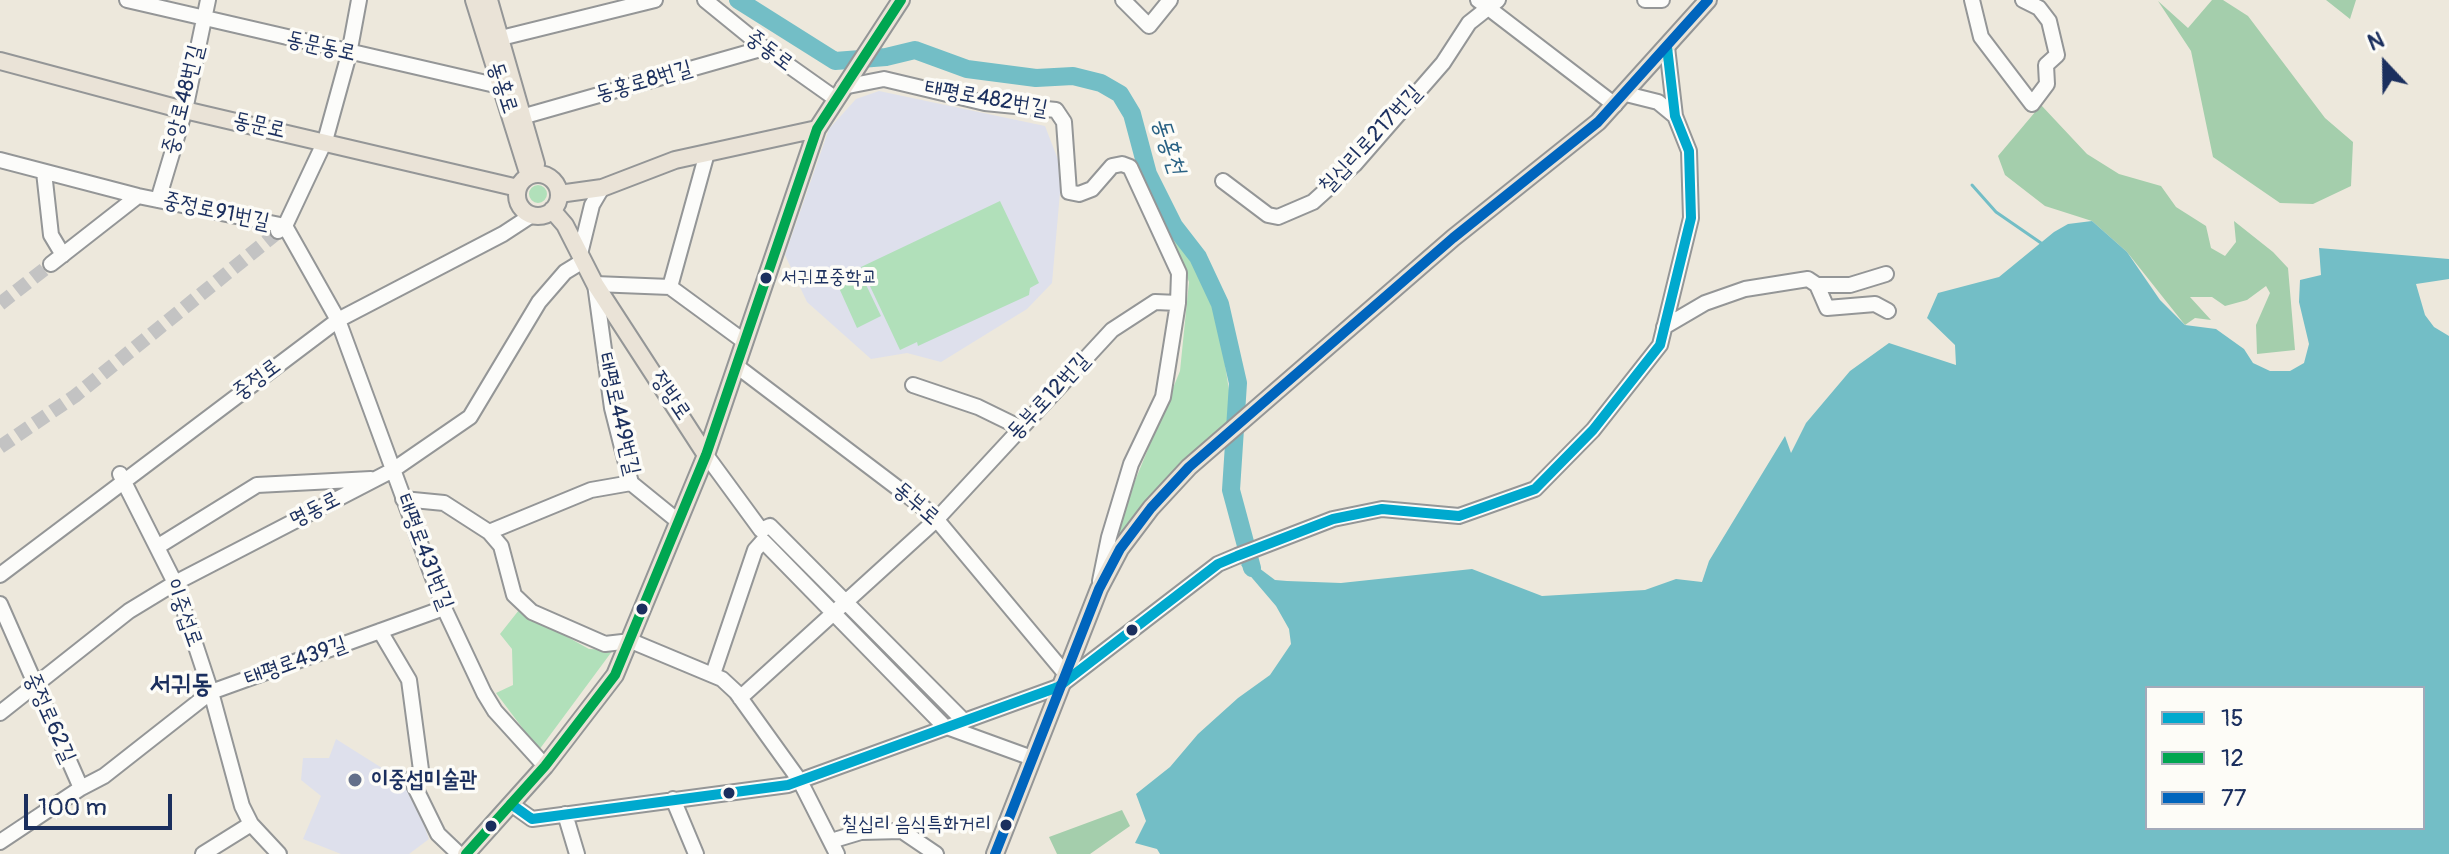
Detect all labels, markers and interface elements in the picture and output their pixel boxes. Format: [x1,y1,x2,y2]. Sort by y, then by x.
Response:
street label: 중동로 [740,24,798,78]
north arrow [2345,24,2425,104]
street label: 동문동로 [284,26,358,68]
text: N [2364,26,2388,58]
street label: 중앙로48번길 [158,42,210,158]
street label: 동홍로8번길 [592,56,696,108]
street label: 동홍로 [481,59,523,117]
street label: 태평로482번길 [922,75,1050,123]
street label: 칠십리로217번길 [1314,80,1428,200]
street label: 동문로 [230,107,288,145]
water label: 동홍천 [1145,114,1191,178]
street label: 중정로91번길 [160,188,272,236]
place label: 서귀포중학교 [781,266,878,290]
marker: 서귀포중학교 [758,270,774,286]
street label: 동부로12번길 [1002,348,1096,446]
street label: 태평로449번길 [591,350,645,478]
street label: 중정로 [228,353,286,407]
street label: 정방로 [644,367,696,425]
street label: 동부로 [887,477,945,531]
street label: 명동로 [285,486,345,534]
street label: 태평로431번길 [390,490,458,614]
street label: 이중섭로 [158,575,208,651]
unlabelled marker [634,601,650,617]
unlabelled marker [1124,622,1140,638]
street label: 태평로439길 [241,631,351,693]
street label: 중정로62길 [17,669,81,767]
district label: 서귀동 [150,669,212,701]
legend [2145,686,2425,830]
text: 15 [2221,704,2243,733]
text: 12 [2221,744,2244,773]
place label: 이중섭미술관 [371,767,477,793]
marker: 이중섭미술관 [346,771,364,789]
scale bar [28,778,176,828]
text: 77 [2221,784,2246,813]
unlabelled marker [721,785,737,801]
text: 100 m [38,793,107,822]
place label: 칠십리 음식특화거리 [842,813,991,837]
marker: 칠십리 음식특화거리 [998,817,1014,833]
unlabelled marker [483,818,499,834]

